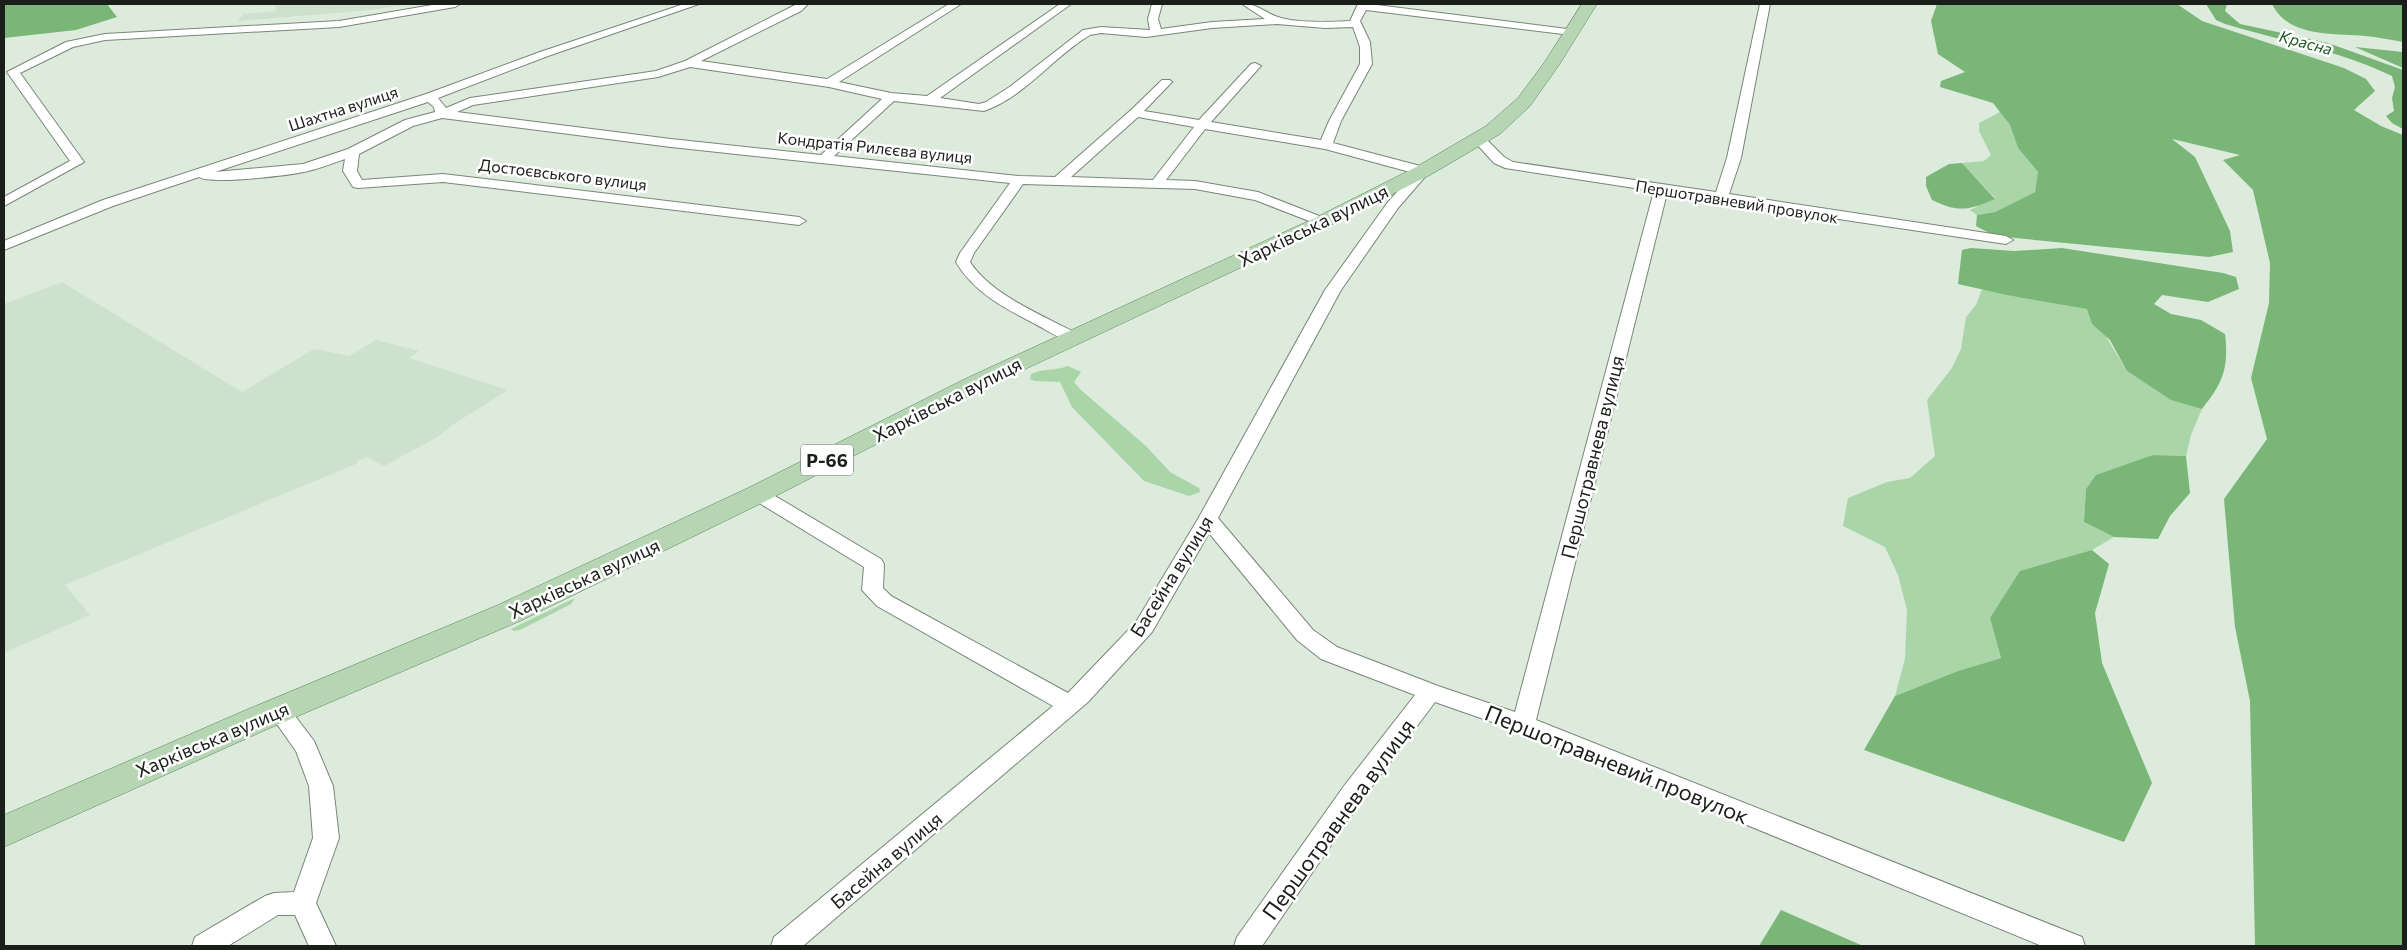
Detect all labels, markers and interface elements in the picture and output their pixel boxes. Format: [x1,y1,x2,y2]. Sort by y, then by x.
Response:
water label: Красна [2278,26,2334,58]
street label: Шахтна вулиця [286,81,400,135]
street label: Кондратія Рилєєва вулиця [777,127,973,167]
street label: Достоєвського вулиця [478,154,648,194]
street label: Першотравневий провулок [1634,176,1840,226]
street label: Харківська вулиця [1234,179,1392,271]
street label: Харківська вулиця [869,352,1025,446]
street label: Першотравнева вулиця [1556,353,1628,561]
road number: Р-66 [801,444,853,476]
street label: Басейна вулиця [1125,511,1217,641]
street label: Харківська вулиця [505,533,663,623]
street label: Харківська вулиця [132,696,292,782]
street label: Першотравневий провулок [1481,699,1753,829]
street label: Першотравнева вулиця [1256,713,1420,925]
street label: Басейна вулиця [826,807,946,913]

